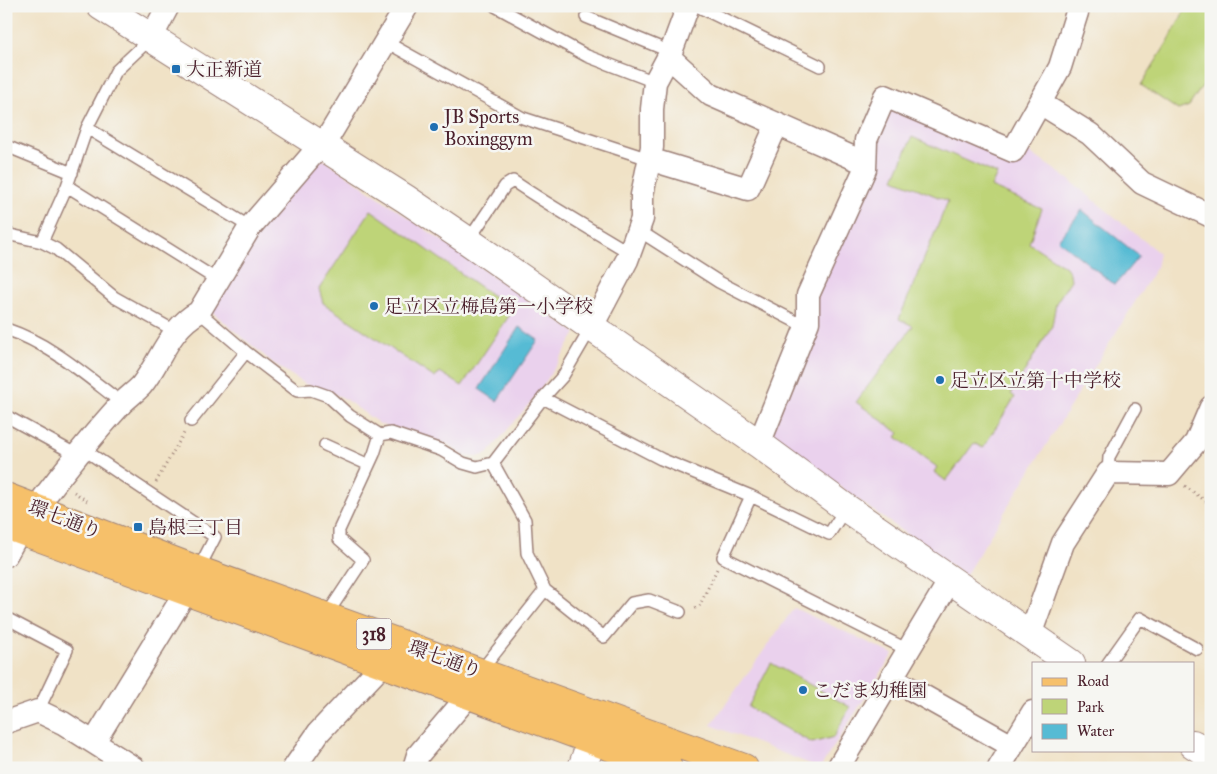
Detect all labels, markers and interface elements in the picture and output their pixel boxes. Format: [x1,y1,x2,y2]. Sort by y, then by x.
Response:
place label: 大正新道 [186,58,262,81]
marker: 大正新道 [170,63,182,75]
place label: JB Sports Boxinggym [442,105,533,151]
marker: JB Sports Boxinggym [428,121,440,133]
place label: 足立区立梅島第一小学校 [384,295,593,318]
marker: 足立区立梅島第一小学校 [368,300,380,312]
place label: 足立区立第十中学校 [950,369,1121,392]
marker: 足立区立第十中学校 [934,374,946,386]
street label: 環七通り [25,495,105,543]
place label: 島根三丁目 [148,516,243,539]
marker: 島根三丁目 [132,521,144,533]
road number: 318 [356,618,392,650]
street label: 環七通り [405,635,485,683]
legend [1032,662,1194,752]
text: Road [1077,672,1109,690]
place label: こだま幼稚園 [813,679,927,702]
marker: こだま幼稚園 [797,684,809,696]
text: Park [1077,698,1104,716]
text: Water [1077,722,1114,740]

